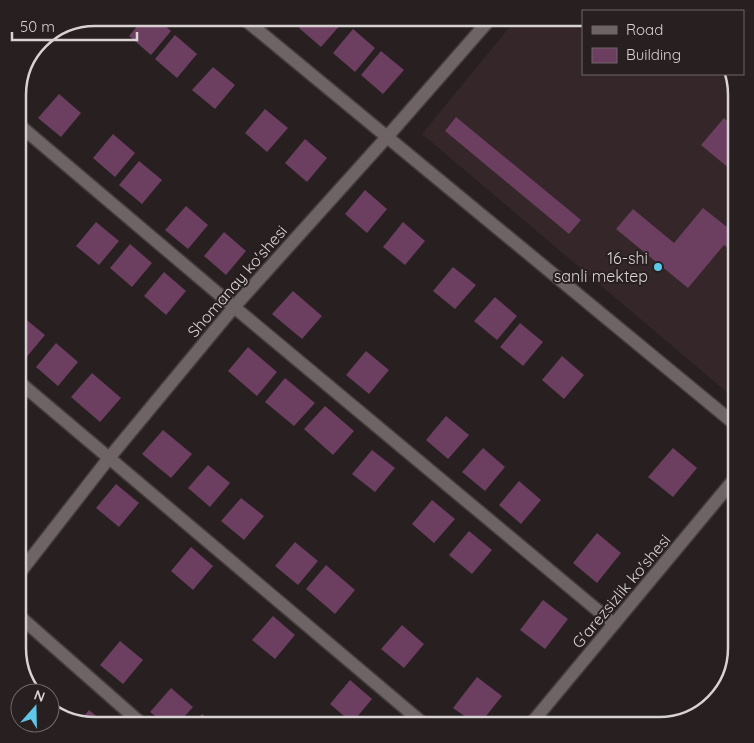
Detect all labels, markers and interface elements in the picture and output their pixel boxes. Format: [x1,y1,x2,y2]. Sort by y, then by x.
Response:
scale bar [12,10,138,42]
legend [582,10,744,75]
text: 50 m [20,17,55,36]
text: Road [626,20,663,39]
text: Building [626,45,681,64]
street label: Shomanay ko'shesi [183,221,291,341]
place label: 16-shi sanli mektep [554,248,648,286]
marker: 16-shi sanli mektep [652,261,664,273]
street label: G'arezsizlik ko'shesi [568,530,674,652]
north arrow [10,683,60,733]
text: N [32,686,47,706]

